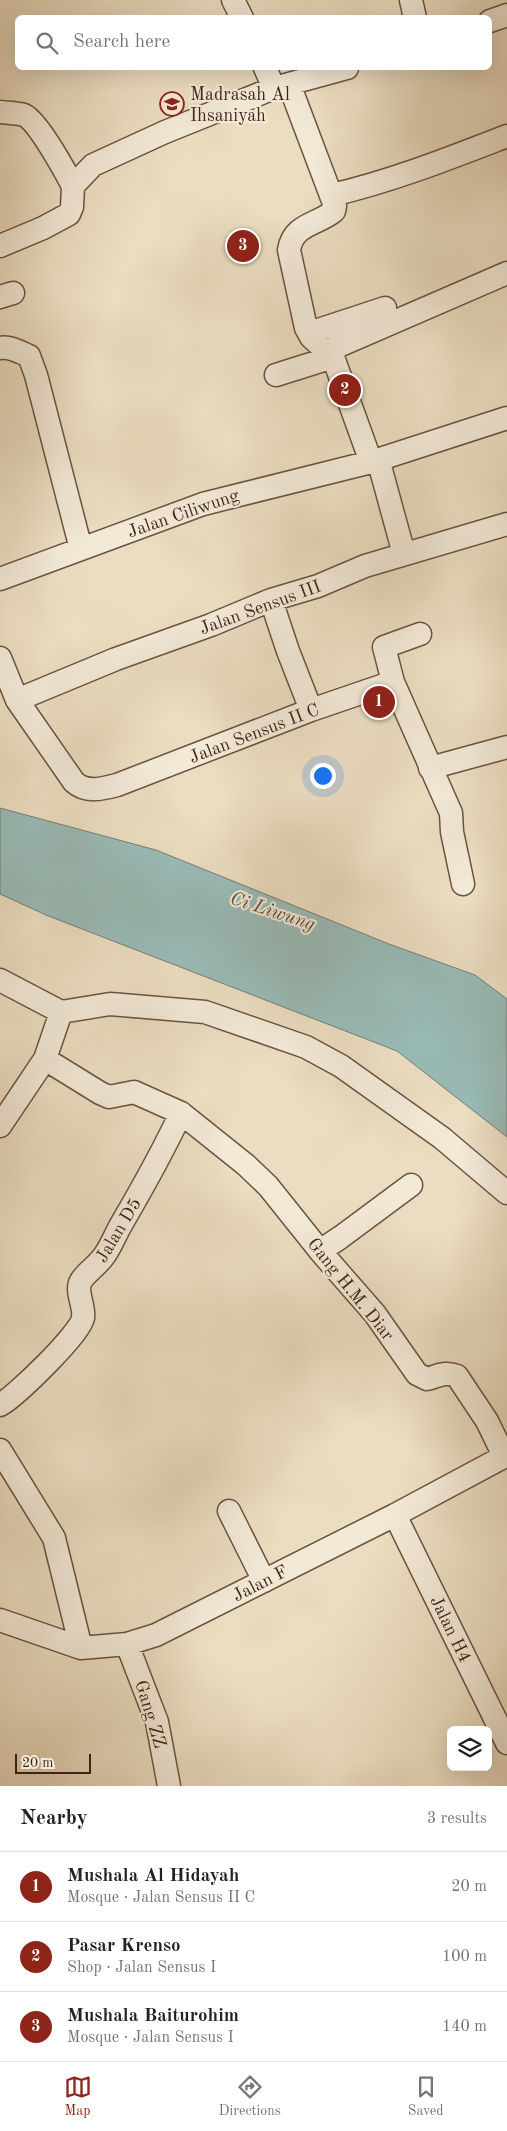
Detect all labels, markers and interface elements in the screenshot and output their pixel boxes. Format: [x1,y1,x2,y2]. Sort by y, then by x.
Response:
search box [15,15,492,70]
icon: search [33,29,61,57]
text: Search here [73,33,170,52]
place label: Madrasah Al Ihsaniyah [190,86,290,125]
school or university icon: Madrasah Al Ihsaniyah [159,91,185,117]
pin: 3 [227,227,259,265]
pin: 2 [329,371,361,409]
street label: Jalan Ciliwung [125,486,242,541]
street label: Jalan Sensus III [197,578,323,638]
pin: 1 [363,683,395,721]
street label: Jalan Sensus II C [187,701,322,767]
your location [310,763,336,789]
water label: Ci Liwung [227,890,317,935]
street label: Jalan D5 [93,1195,145,1266]
street label: Gang H.M. Diar [304,1235,397,1345]
street label: Jalan F [230,1562,291,1605]
street label: Jalan H4 [426,1593,474,1666]
street label: Gang ZZ [131,1678,169,1750]
map controls [447,1726,492,1771]
button: layers [447,1726,492,1771]
scale bar [15,1751,91,1774]
text: 20 m [22,1756,53,1770]
text: Nearby [20,1808,88,1829]
text: 3 results [427,1811,487,1827]
text: Mushala Al Hidayah [67,1867,239,1886]
text: 1 [31,1879,41,1895]
text: 20 m [451,1879,487,1895]
text: Mosque · Jalan Sensus II C [67,1890,255,1906]
text: Pasar Krenso [67,1937,181,1956]
text: 2 [31,1949,41,1965]
text: 100 m [442,1949,487,1965]
text: Shop · Jalan Sensus I [67,1960,216,1976]
text: Mushala Baiturohim [67,2007,239,2026]
text: 3 [31,2019,41,2035]
text: 140 m [442,2019,487,2035]
text: Mosque · Jalan Sensus I [67,2030,234,2046]
tab: Map [64,2073,92,2120]
tab: Directions [219,2073,281,2120]
tab: Saved [408,2073,443,2120]

